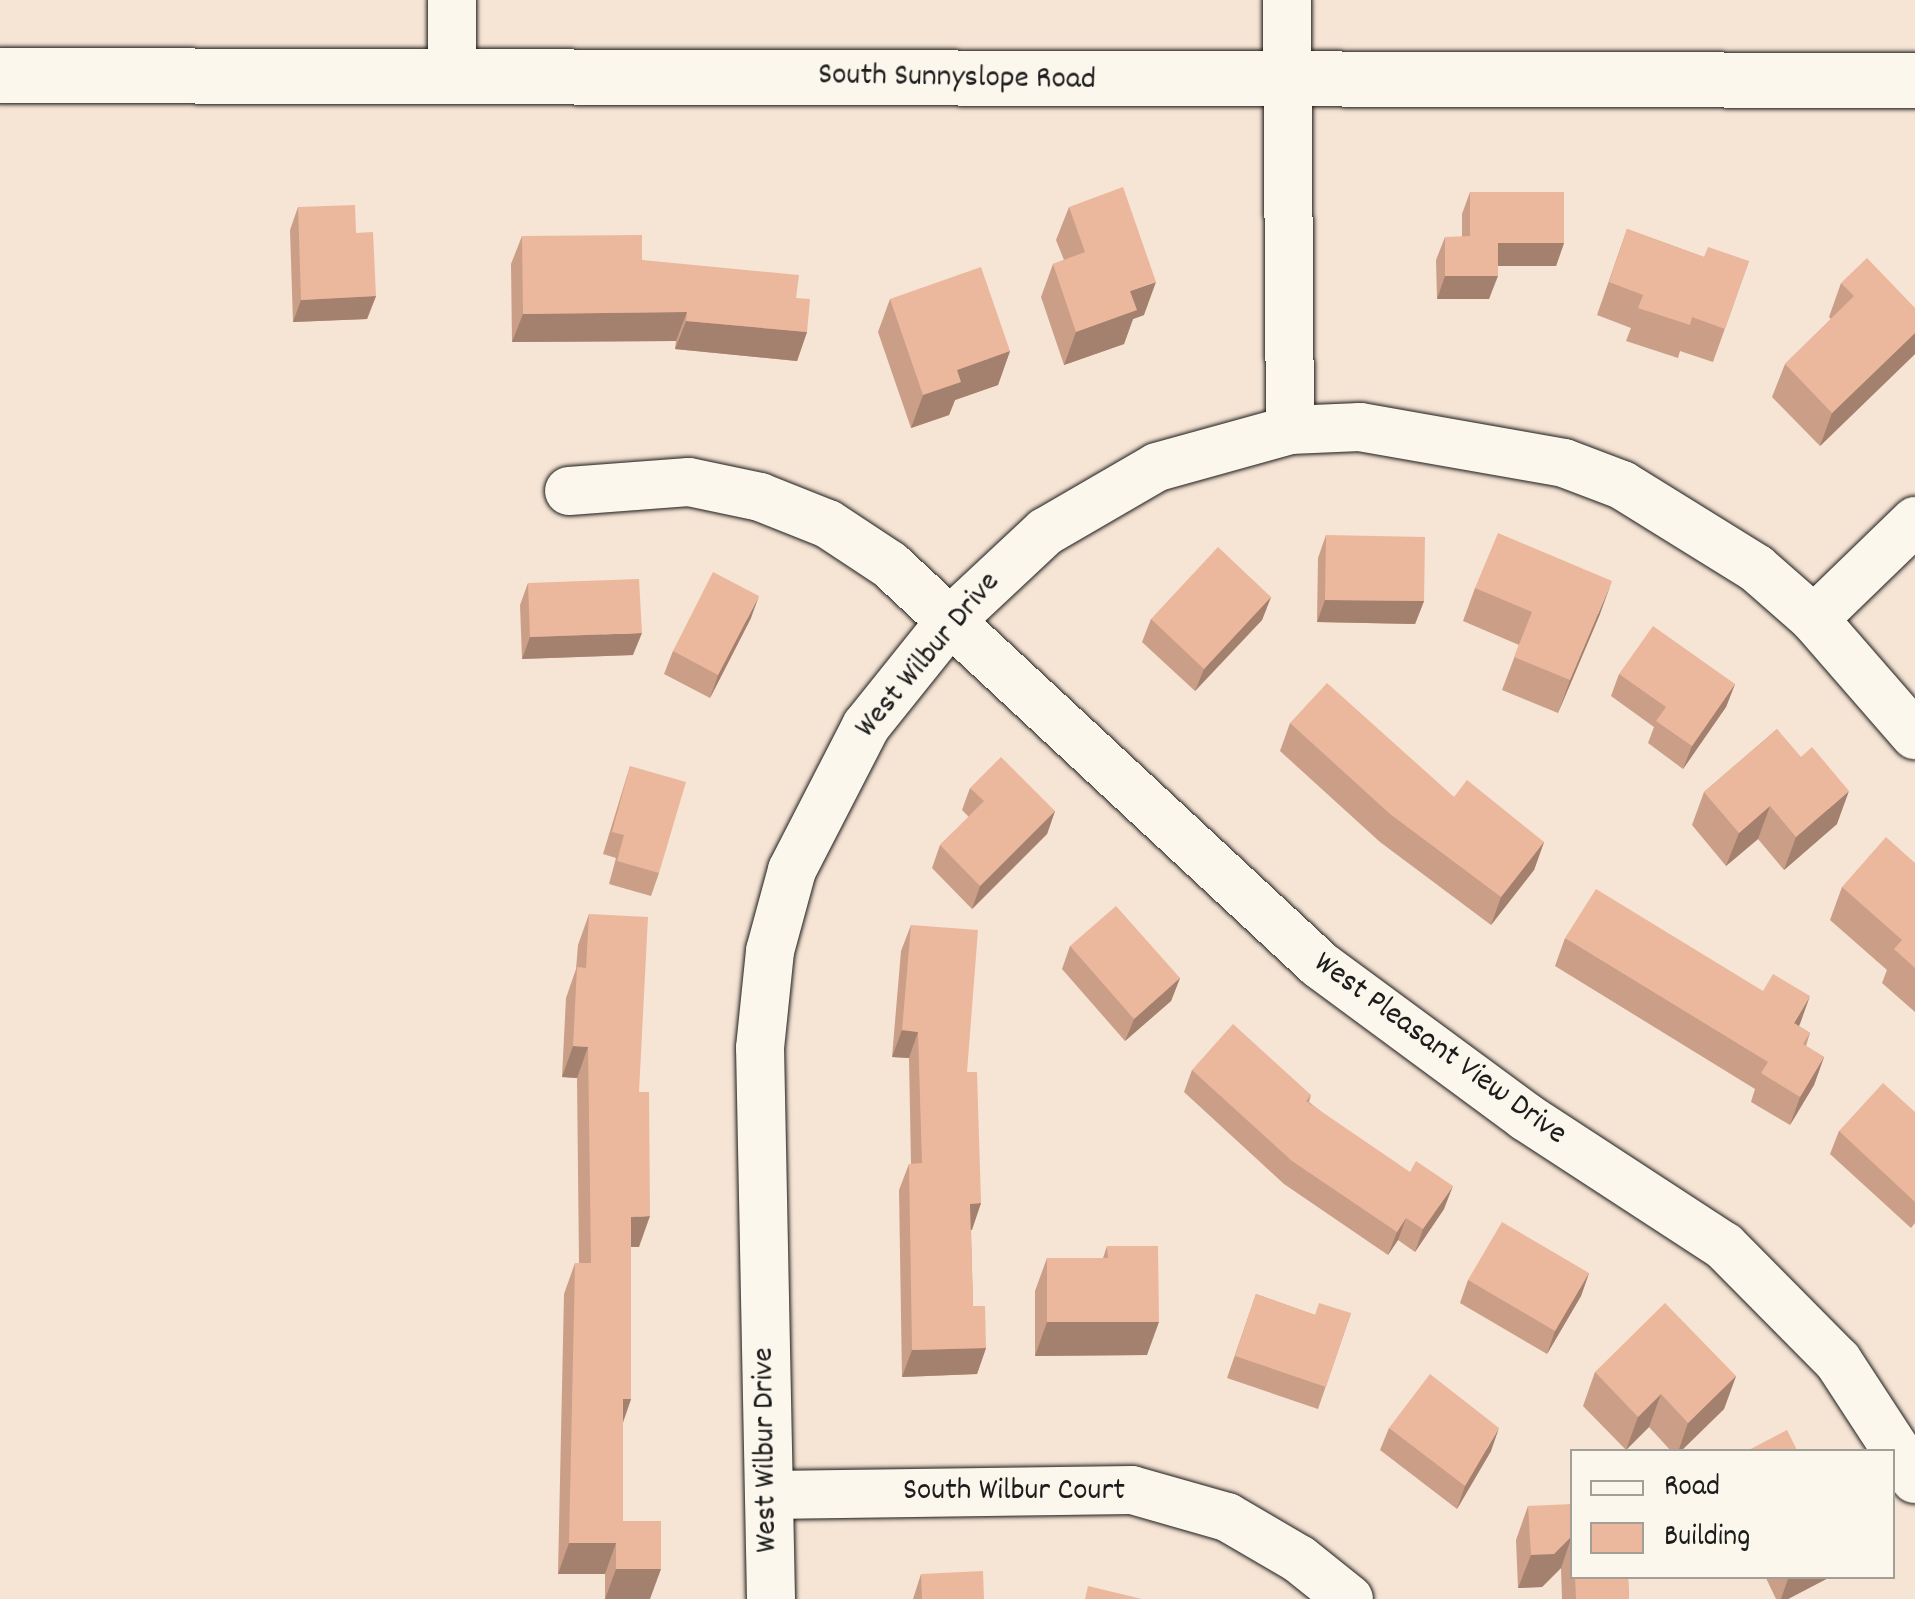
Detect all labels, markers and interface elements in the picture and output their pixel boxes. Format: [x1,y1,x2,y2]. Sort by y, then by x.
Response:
street label: South Sunnyslope Road [818,57,1096,101]
street label: West Wilbur Drive [848,565,1010,747]
street label: West Pleasant View Drive [1305,945,1573,1155]
street label: West Wilbur Drive [746,1347,788,1553]
legend [1570,1449,1895,1579]
text: Road [1664,1467,1720,1510]
street label: South Wilbur Court [903,1473,1125,1511]
text: Building [1664,1517,1750,1560]

